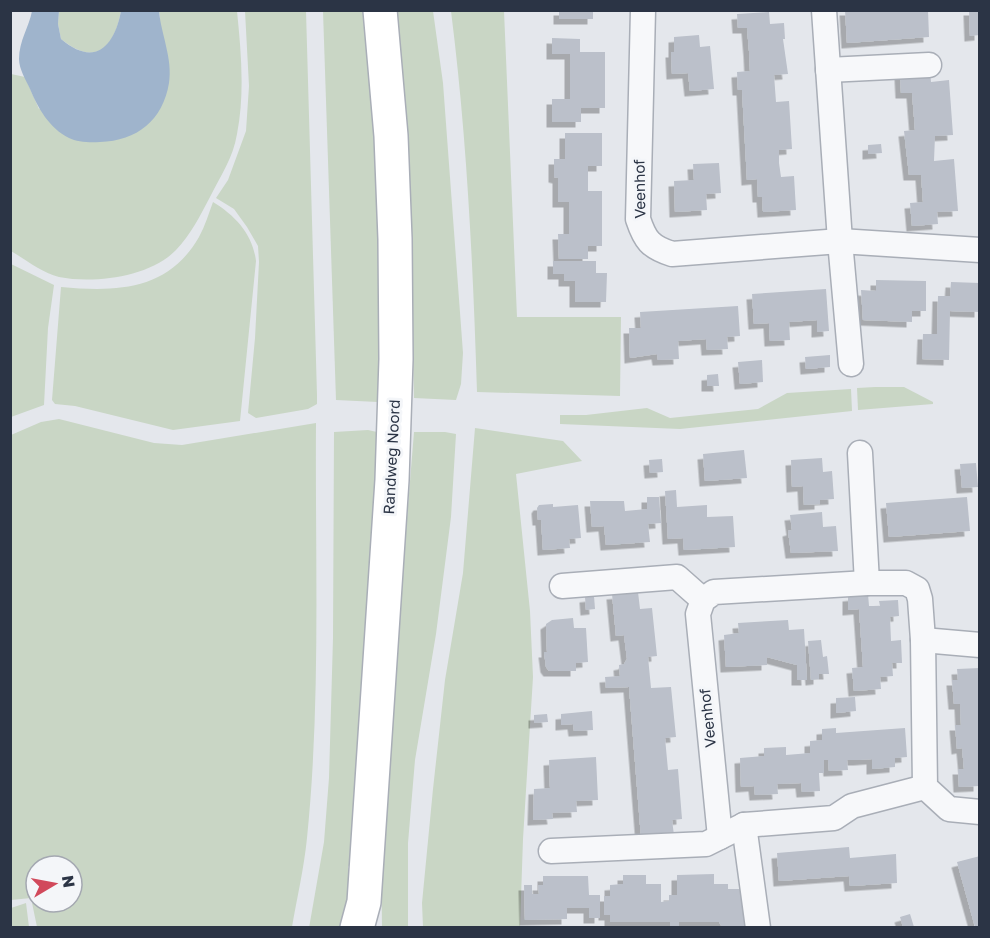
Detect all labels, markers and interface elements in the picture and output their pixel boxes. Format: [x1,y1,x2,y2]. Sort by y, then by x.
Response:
street label: Veenhof [629,159,649,219]
street label: Randweg Noord [379,399,403,515]
street label: Veenhof [695,687,719,749]
north arrow [24,854,84,914]
text: N [58,874,80,889]

